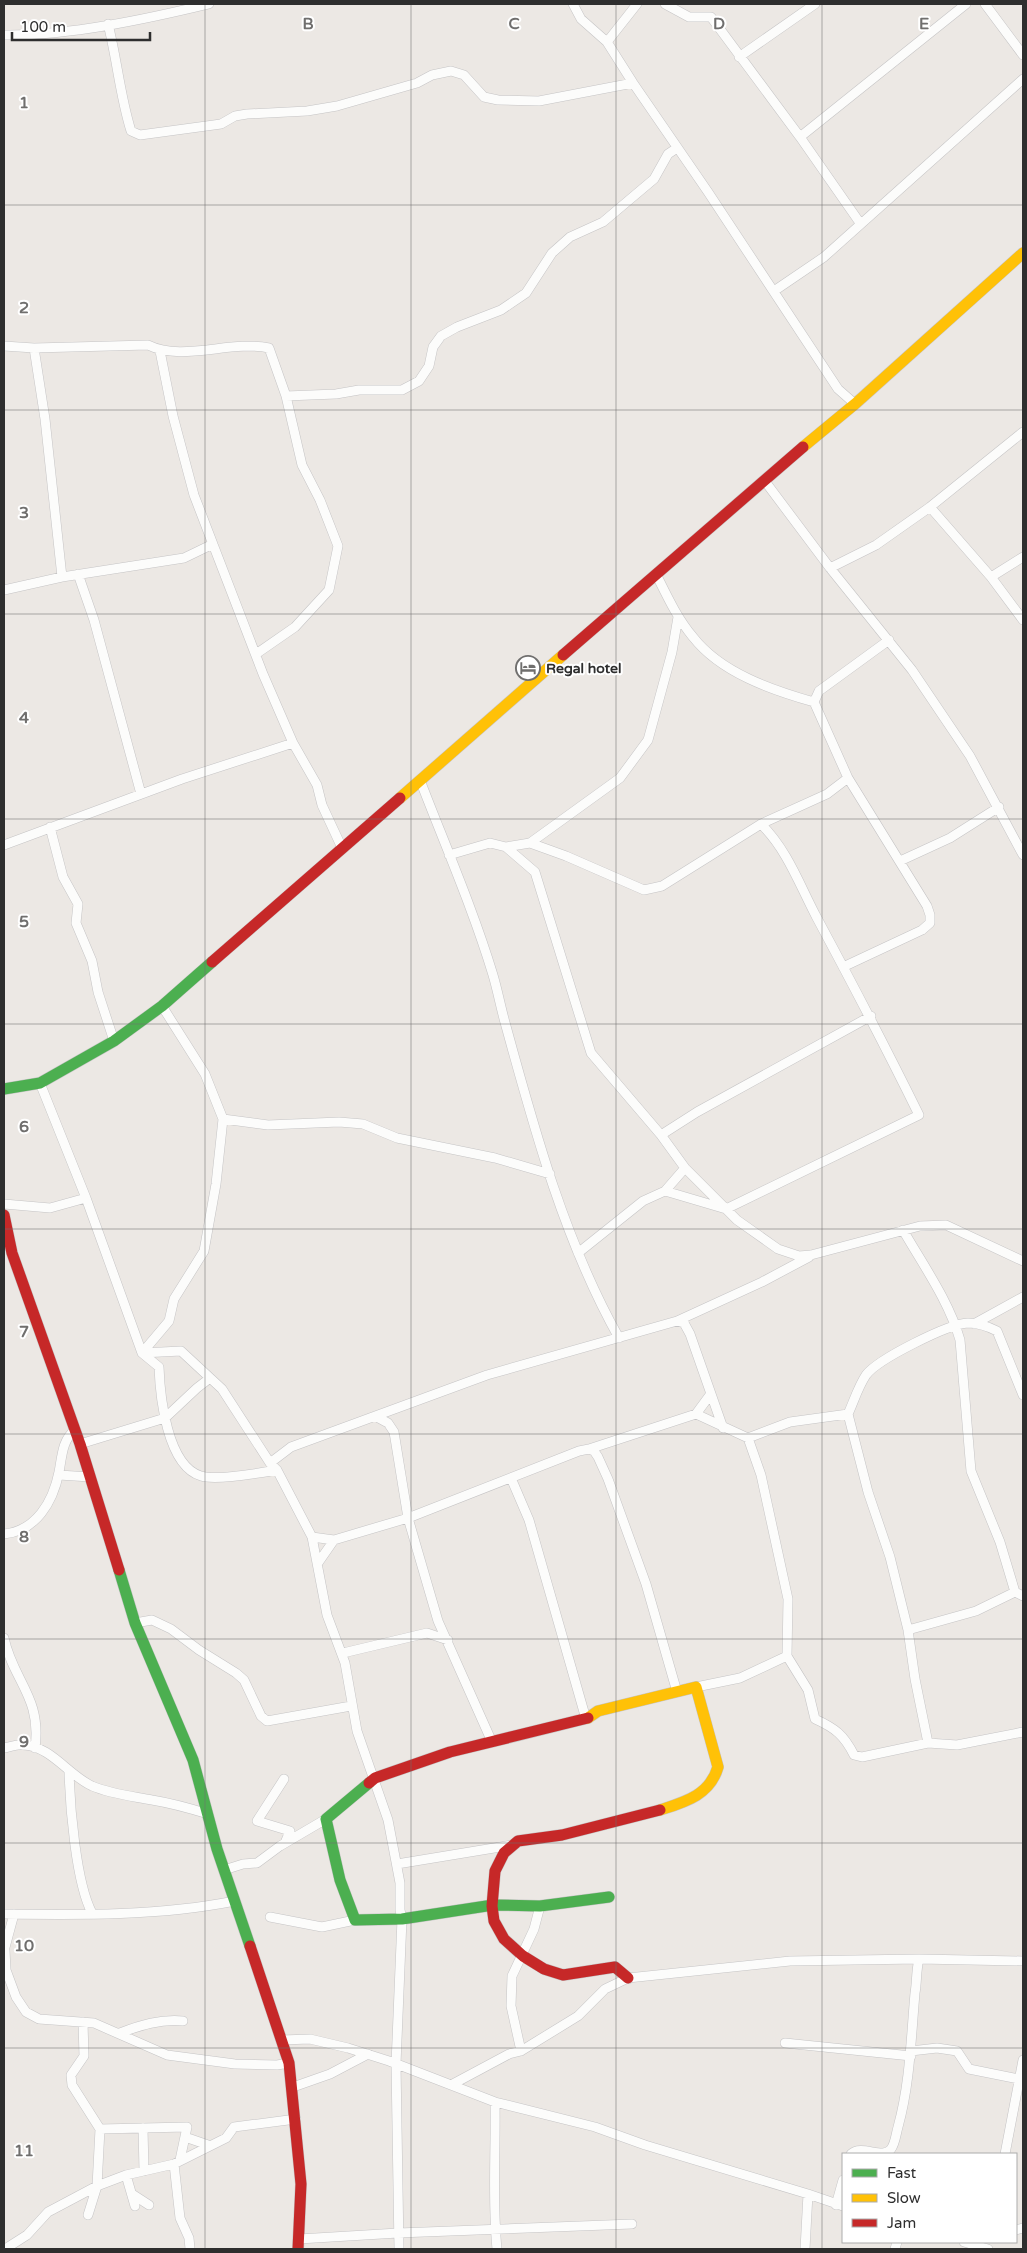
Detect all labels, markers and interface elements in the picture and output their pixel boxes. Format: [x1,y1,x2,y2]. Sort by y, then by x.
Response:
scale bar [12,10,150,42]
text: B [302,14,314,34]
text: C [508,14,520,34]
text: D [713,14,725,34]
text: E [919,14,929,34]
text: 100 m [20,18,66,36]
text: 1 [19,93,29,113]
text: 2 [19,298,29,318]
text: 3 [19,503,29,523]
hotel icon: Regal hotel [515,655,541,681]
place label: Regal hotel [546,660,621,677]
text: 4 [19,708,29,728]
text: 5 [19,912,29,932]
text: 6 [19,1117,29,1137]
text: 7 [19,1322,29,1342]
text: 8 [19,1527,29,1547]
text: 9 [19,1732,29,1752]
text: 10 [14,1936,34,1956]
text: 11 [14,2141,34,2161]
legend [842,2153,1017,2243]
text: Fast [887,2164,917,2182]
text: Slow [887,2189,921,2207]
text: Jam [887,2214,916,2232]

